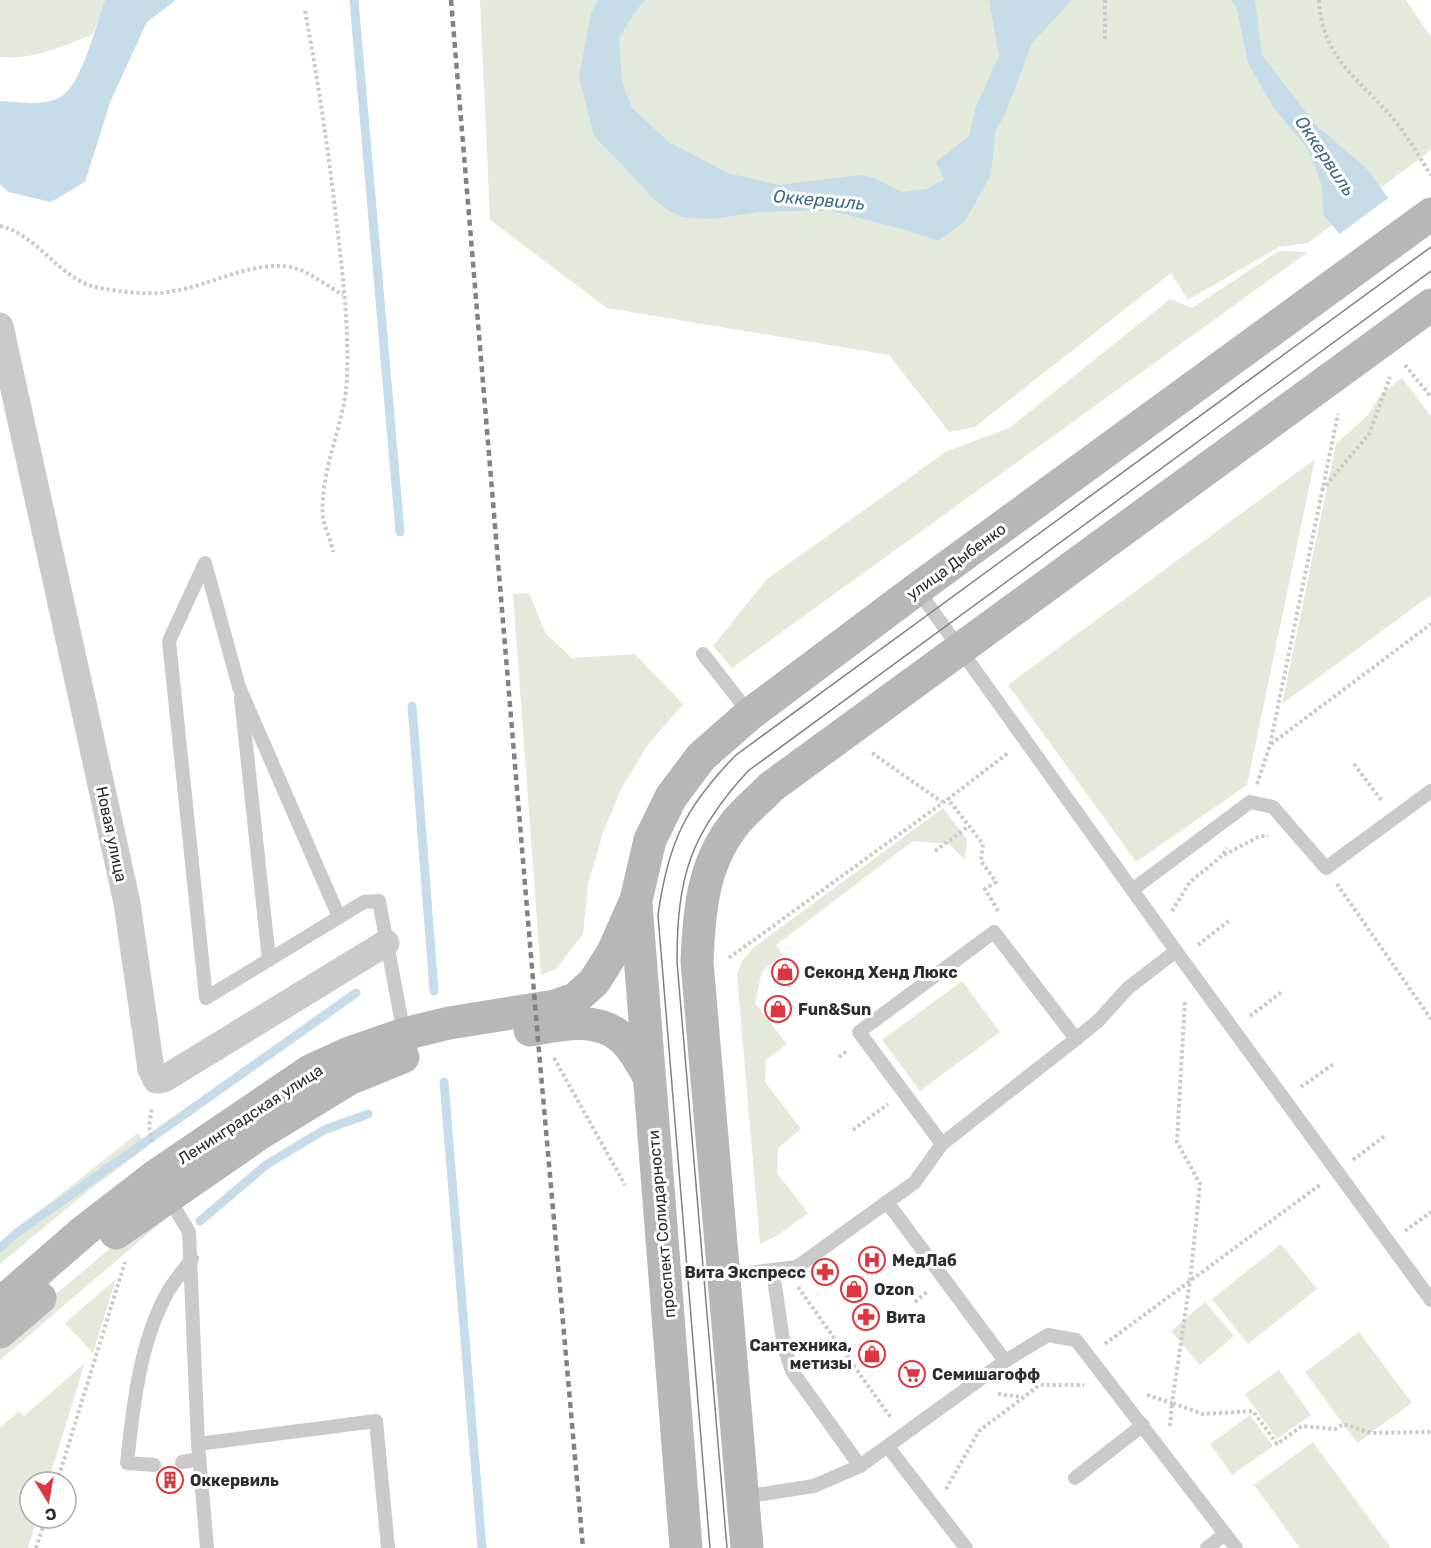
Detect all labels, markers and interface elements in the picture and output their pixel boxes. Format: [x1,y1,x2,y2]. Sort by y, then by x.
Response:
water label: Оккервиль [1290,112,1360,200]
water label: Оккервиль [772,185,866,215]
street label: улица Дыбенко [903,519,1010,604]
street label: Новая улица [92,785,131,884]
shop icon: Секонд Хенд Люкс [770,957,800,987]
place label: Секонд Хенд Люкс [804,963,958,982]
shop icon: Fun&Sun [763,994,793,1024]
place label: Fun&Sun [798,1000,871,1019]
street label: Ленинградская улица [174,1060,326,1168]
street label: проспект Солидарности [644,1129,679,1319]
hospital icon: МедЛаб [857,1245,887,1275]
place label: МедЛаб [892,1251,957,1270]
pharmacy icon: Вита Экспресс [810,1257,840,1287]
place label: Вита Экспресс [685,1263,806,1282]
shop icon: Ozon [839,1274,869,1304]
place label: Ozon [874,1280,914,1299]
pharmacy icon: Вита [851,1302,881,1332]
place label: Вита [886,1308,926,1327]
place label: Сантехника, метизы [749,1336,852,1373]
shop icon: Сантехника, метизы [857,1339,887,1369]
supermarket icon: Семишагофф [897,1359,927,1389]
place label: Семишагофф [932,1365,1040,1384]
building icon: Оккервиль [155,1465,185,1495]
north arrow [18,1470,78,1530]
place label: Оккервиль [190,1471,279,1490]
text: С [43,1504,58,1525]

